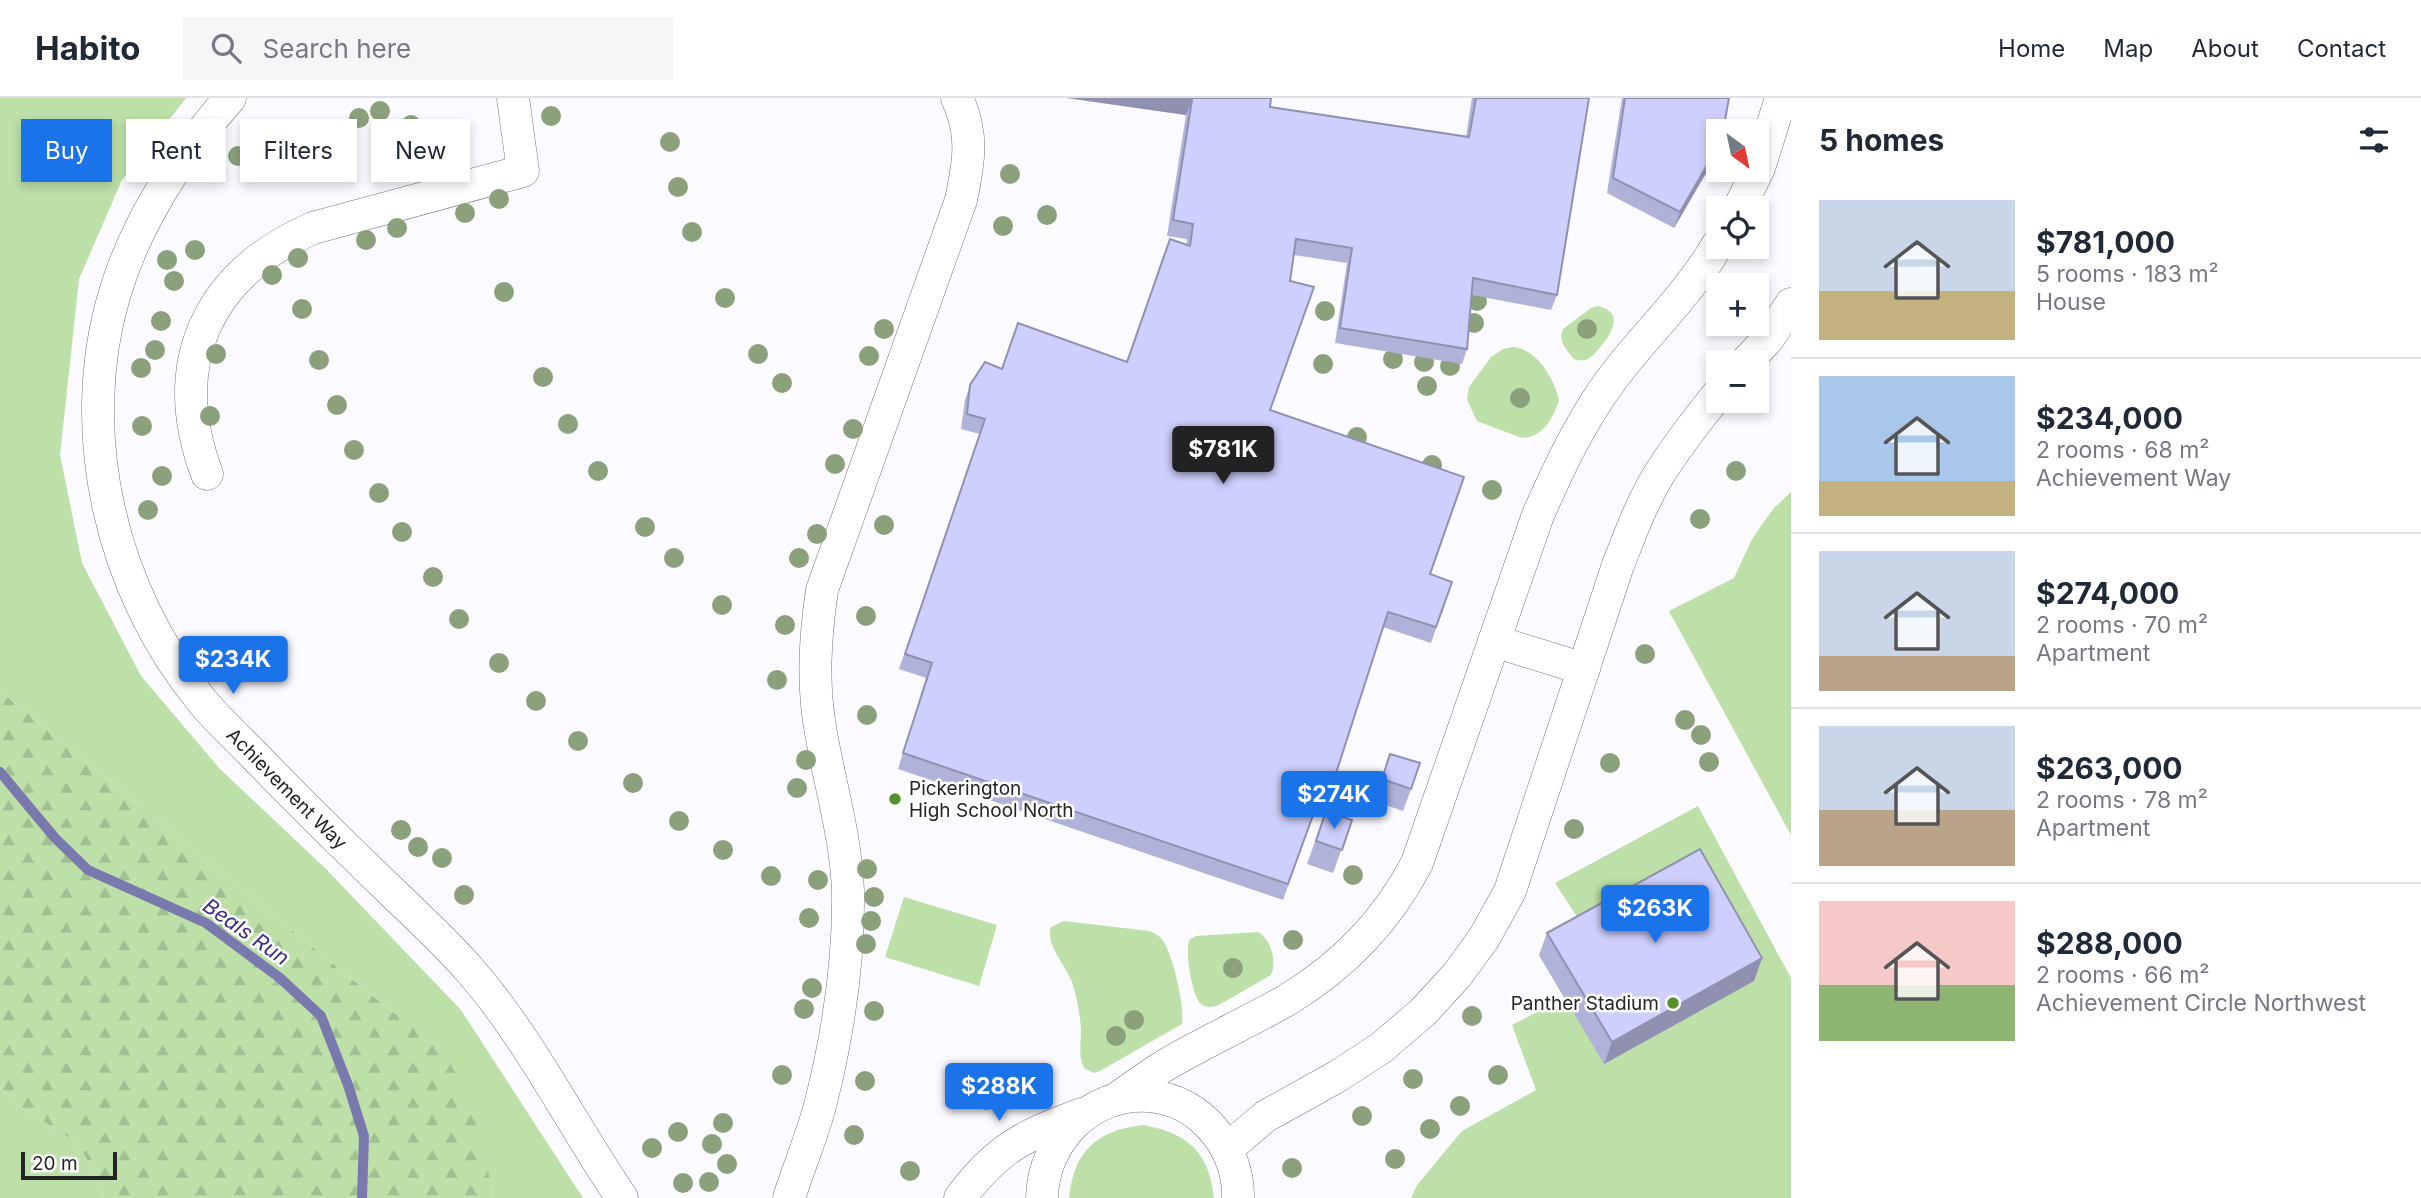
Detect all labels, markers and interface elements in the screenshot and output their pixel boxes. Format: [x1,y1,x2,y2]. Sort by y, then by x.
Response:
search box [183,17,673,80]
text: Habito [35,28,141,68]
icon: search [207,29,245,67]
text: Search here [263,33,411,64]
text: Home [1998,34,2065,63]
text: Map [2103,34,2153,63]
text: About [2191,34,2259,63]
text: Contact [2297,34,2386,63]
chip: Buy [21,119,112,182]
chip: Rent [126,119,226,182]
chip: Filters [240,119,357,182]
chip: New [371,119,470,182]
north arrow [1706,119,1769,182]
map controls [1706,119,1769,413]
icon: filters [2355,121,2393,159]
text: 5 homes [1819,122,1944,158]
button: locate [1706,196,1769,259]
text: $781,000 [2036,224,2175,260]
icon: home [1875,228,1959,312]
text: 5 rooms · 183 m² [2036,260,2219,288]
button: + [1706,273,1769,336]
text: House [2036,288,2106,316]
button: − [1706,350,1769,413]
text: $234,000 [2036,400,2183,436]
icon: home [1875,404,1959,488]
pin: $781K [1174,426,1272,486]
text: $781K [1188,435,1258,463]
text: 2 rooms · 68 m² [2036,436,2209,464]
text: Achievement Way [2036,464,2231,492]
text: $274,000 [2036,575,2179,611]
icon: home [1875,579,1959,663]
text: 2 rooms · 70 m² [2036,611,2208,639]
pin: $234K [184,636,282,696]
text: Apartment [2036,639,2150,667]
text: $234K [195,645,271,673]
street label: Achievement Way [222,724,352,854]
text: $263,000 [2036,750,2183,786]
icon: home [1875,754,1959,838]
pin: $274K [1285,772,1383,831]
place label: Pickerington High School North [909,777,1074,822]
text: $274K [1297,780,1371,808]
text: 2 rooms · 78 m² [2036,786,2208,814]
marker: Pickerington High School North [887,791,903,807]
text: Apartment [2036,814,2150,842]
pin: $263K [1606,886,1704,945]
water label: Beals Run [199,893,294,970]
text: $263K [1617,894,1693,922]
text: $288,000 [2036,925,2183,961]
icon: home [1875,929,1959,1013]
text: 2 rooms · 66 m² [2036,961,2210,989]
text: Achievement Circle Northwest [2036,989,2366,1017]
place label: Panther Stadium [1511,992,1659,1015]
marker: Panther Stadium [1665,995,1681,1011]
pin: $288K [950,1063,1048,1123]
text: $288K [961,1072,1037,1100]
scale bar [21,1149,117,1181]
text: 20 m [32,1152,78,1175]

